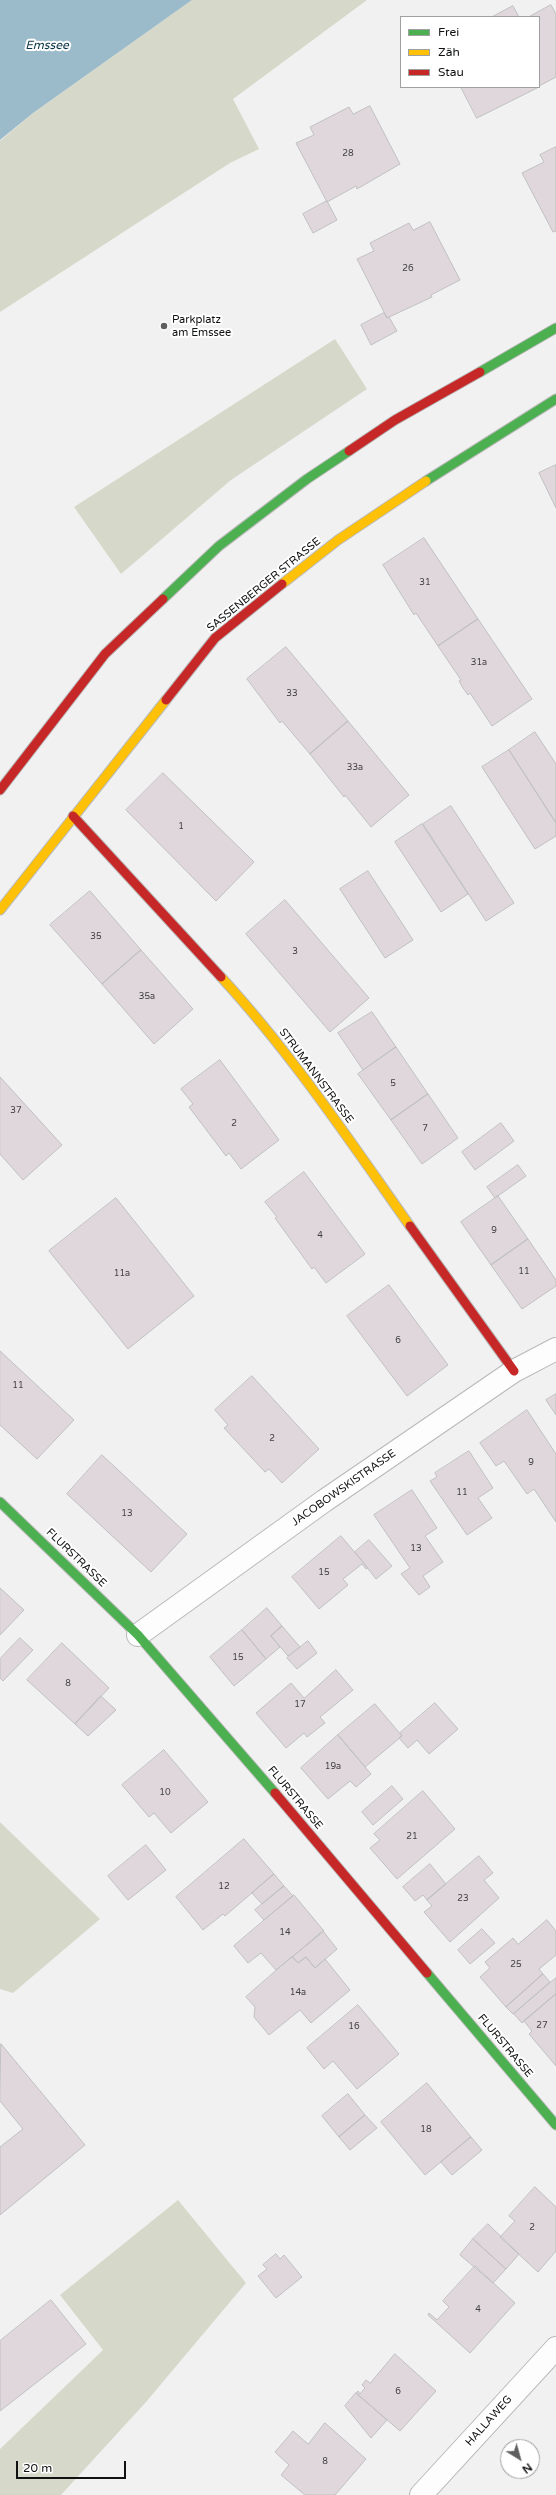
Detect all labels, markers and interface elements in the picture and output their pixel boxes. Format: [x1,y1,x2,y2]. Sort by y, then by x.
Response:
legend [400,16,540,88]
text: Frei [438,25,459,39]
water label: Emssee [25,39,69,53]
text: Zäh [438,45,460,59]
text: Stau [438,65,464,79]
house number: 28 [342,149,354,159]
house number: 26 [402,264,414,274]
place label: Parkplatz am Emssee [172,313,231,339]
marker: Parkplatz am Emssee [159,321,169,331]
street label: SASSENBERGER STRASSE [204,535,324,635]
house number: 31 [419,578,431,588]
house number: 31a [471,658,487,668]
house number: 33 [286,689,298,699]
house number: 33a [347,763,363,773]
house number: 1 [178,822,184,832]
house number: 35 [90,932,102,942]
house number: 3 [292,947,298,957]
house number: 35a [139,992,155,1002]
street label: STRUMANNSTRASSE [276,1026,356,1126]
house number: 5 [390,1079,396,1089]
house number: 37 [10,1106,22,1116]
house number: 2 [231,1119,237,1129]
house number: 7 [422,1124,428,1134]
house number: 9 [491,1226,497,1236]
house number: 4 [317,1231,323,1241]
house number: 11 [518,1267,530,1277]
house number: 11a [114,1269,130,1279]
house number: 6 [395,1336,401,1346]
house number: 11 [12,1381,24,1391]
house number: 2 [269,1434,275,1444]
street label: JACOBOWSKISTRASSE [289,1447,399,1529]
house number: 9 [528,1458,534,1468]
house number: 11 [456,1488,468,1498]
house number: 13 [121,1509,133,1519]
street label: FLURSTRASSE [43,1526,109,1590]
house number: 13 [410,1544,422,1554]
house number: 15 [318,1568,330,1578]
house number: 15 [232,1653,244,1663]
house number: 8 [65,1679,71,1689]
house number: 17 [294,1700,306,1710]
house number: 19a [325,1762,341,1772]
street label: FLURSTRASSE [265,1764,325,1832]
house number: 10 [159,1788,171,1798]
house number: 21 [406,1832,418,1842]
house number: 12 [218,1882,230,1892]
house number: 23 [457,1894,469,1904]
house number: 14 [279,1928,291,1938]
house number: 25 [510,1960,522,1970]
house number: 14a [290,1988,306,1998]
street label: FLURSTRASSE [475,2012,535,2080]
house number: 27 [536,2021,548,2031]
house number: 16 [348,2022,360,2032]
house number: 18 [420,2125,432,2135]
house number: 2 [529,2223,535,2233]
house number: 4 [475,2305,481,2315]
house number: 6 [395,2387,401,2397]
street label: HALLAWEG [463,2393,515,2449]
north arrow [500,2439,540,2479]
scale bar [18,2453,128,2479]
house number: 8 [322,2457,328,2467]
text: N [519,2460,534,2476]
text: 20 m [23,2461,52,2475]

